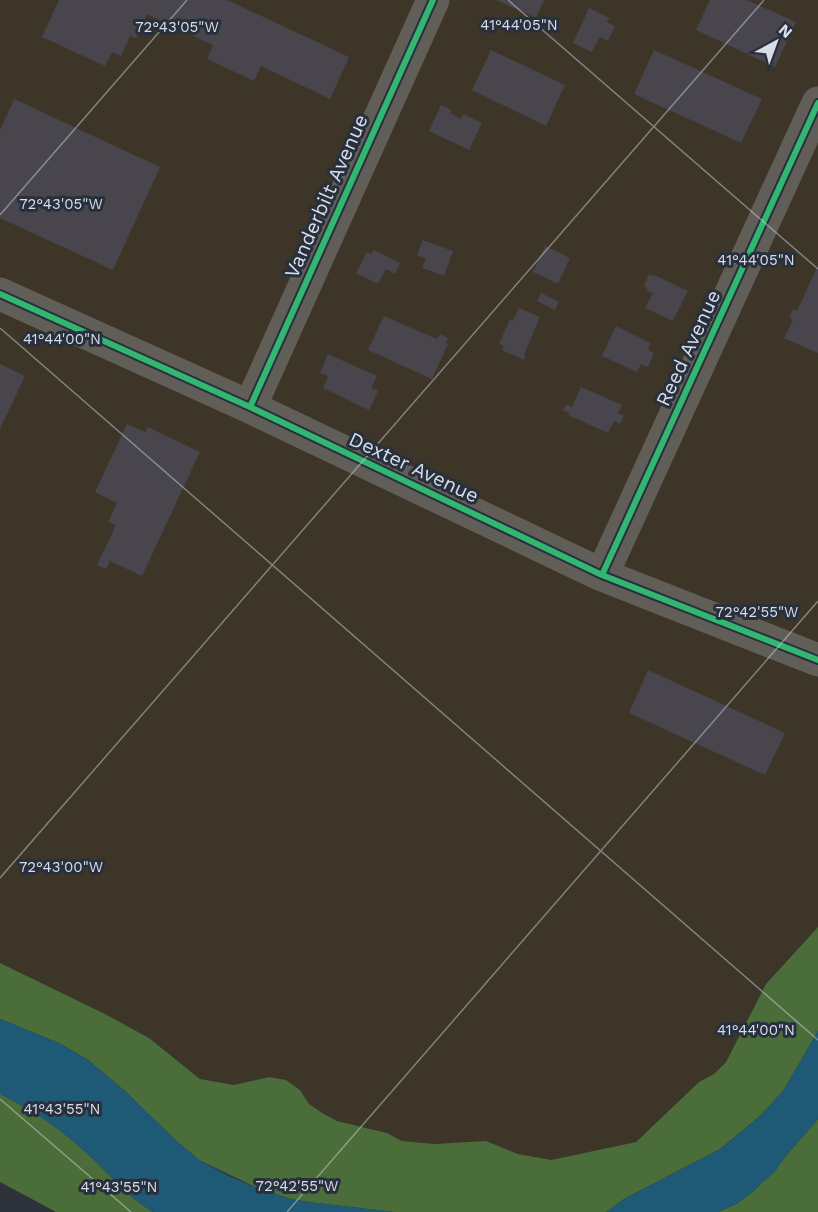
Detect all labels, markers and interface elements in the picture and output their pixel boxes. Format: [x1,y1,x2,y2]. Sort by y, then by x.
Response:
north arrow [746,12,806,72]
text: 41°44'05"N [480,16,558,34]
text: 72°43'05"W [135,18,219,36]
text: N [775,20,796,42]
street label: Vanderbilt Avenue [279,111,373,281]
text: 72°43'05"W [19,195,103,213]
text: 41°44'05"N [717,251,795,269]
street label: Reed Avenue [651,286,725,410]
text: 41°44'00"N [23,330,101,348]
street label: Dexter Avenue [345,426,483,508]
text: 72°42'55"W [715,603,799,621]
text: 72°43'00"W [19,858,103,876]
text: 41°44'00"N [717,1021,795,1039]
text: 41°43'55"N [23,1100,101,1118]
text: 72°42'55"W [255,1177,339,1195]
text: 41°43'55"N [80,1178,158,1196]

